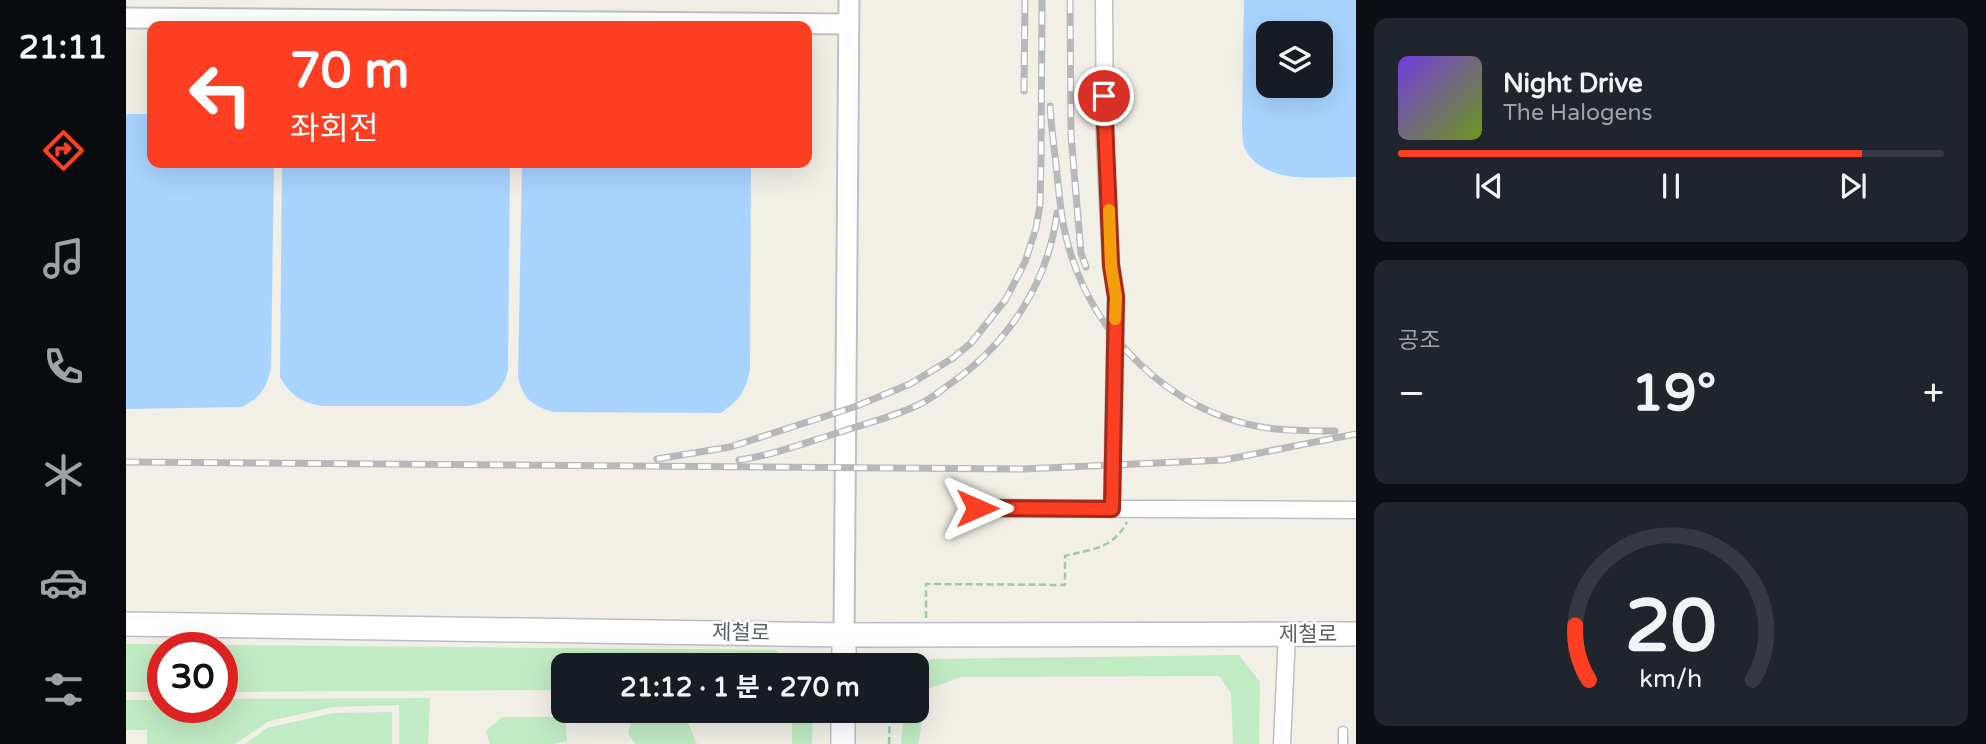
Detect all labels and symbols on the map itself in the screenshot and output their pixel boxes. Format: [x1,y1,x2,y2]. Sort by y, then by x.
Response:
pin [1074,66,1134,126]
position arrow [940,471,1014,545]
street label: 제철로 [712,620,770,646]
street label: 제철로 [1279,622,1337,647]
speed limit sign: 30 [147,632,238,723]

